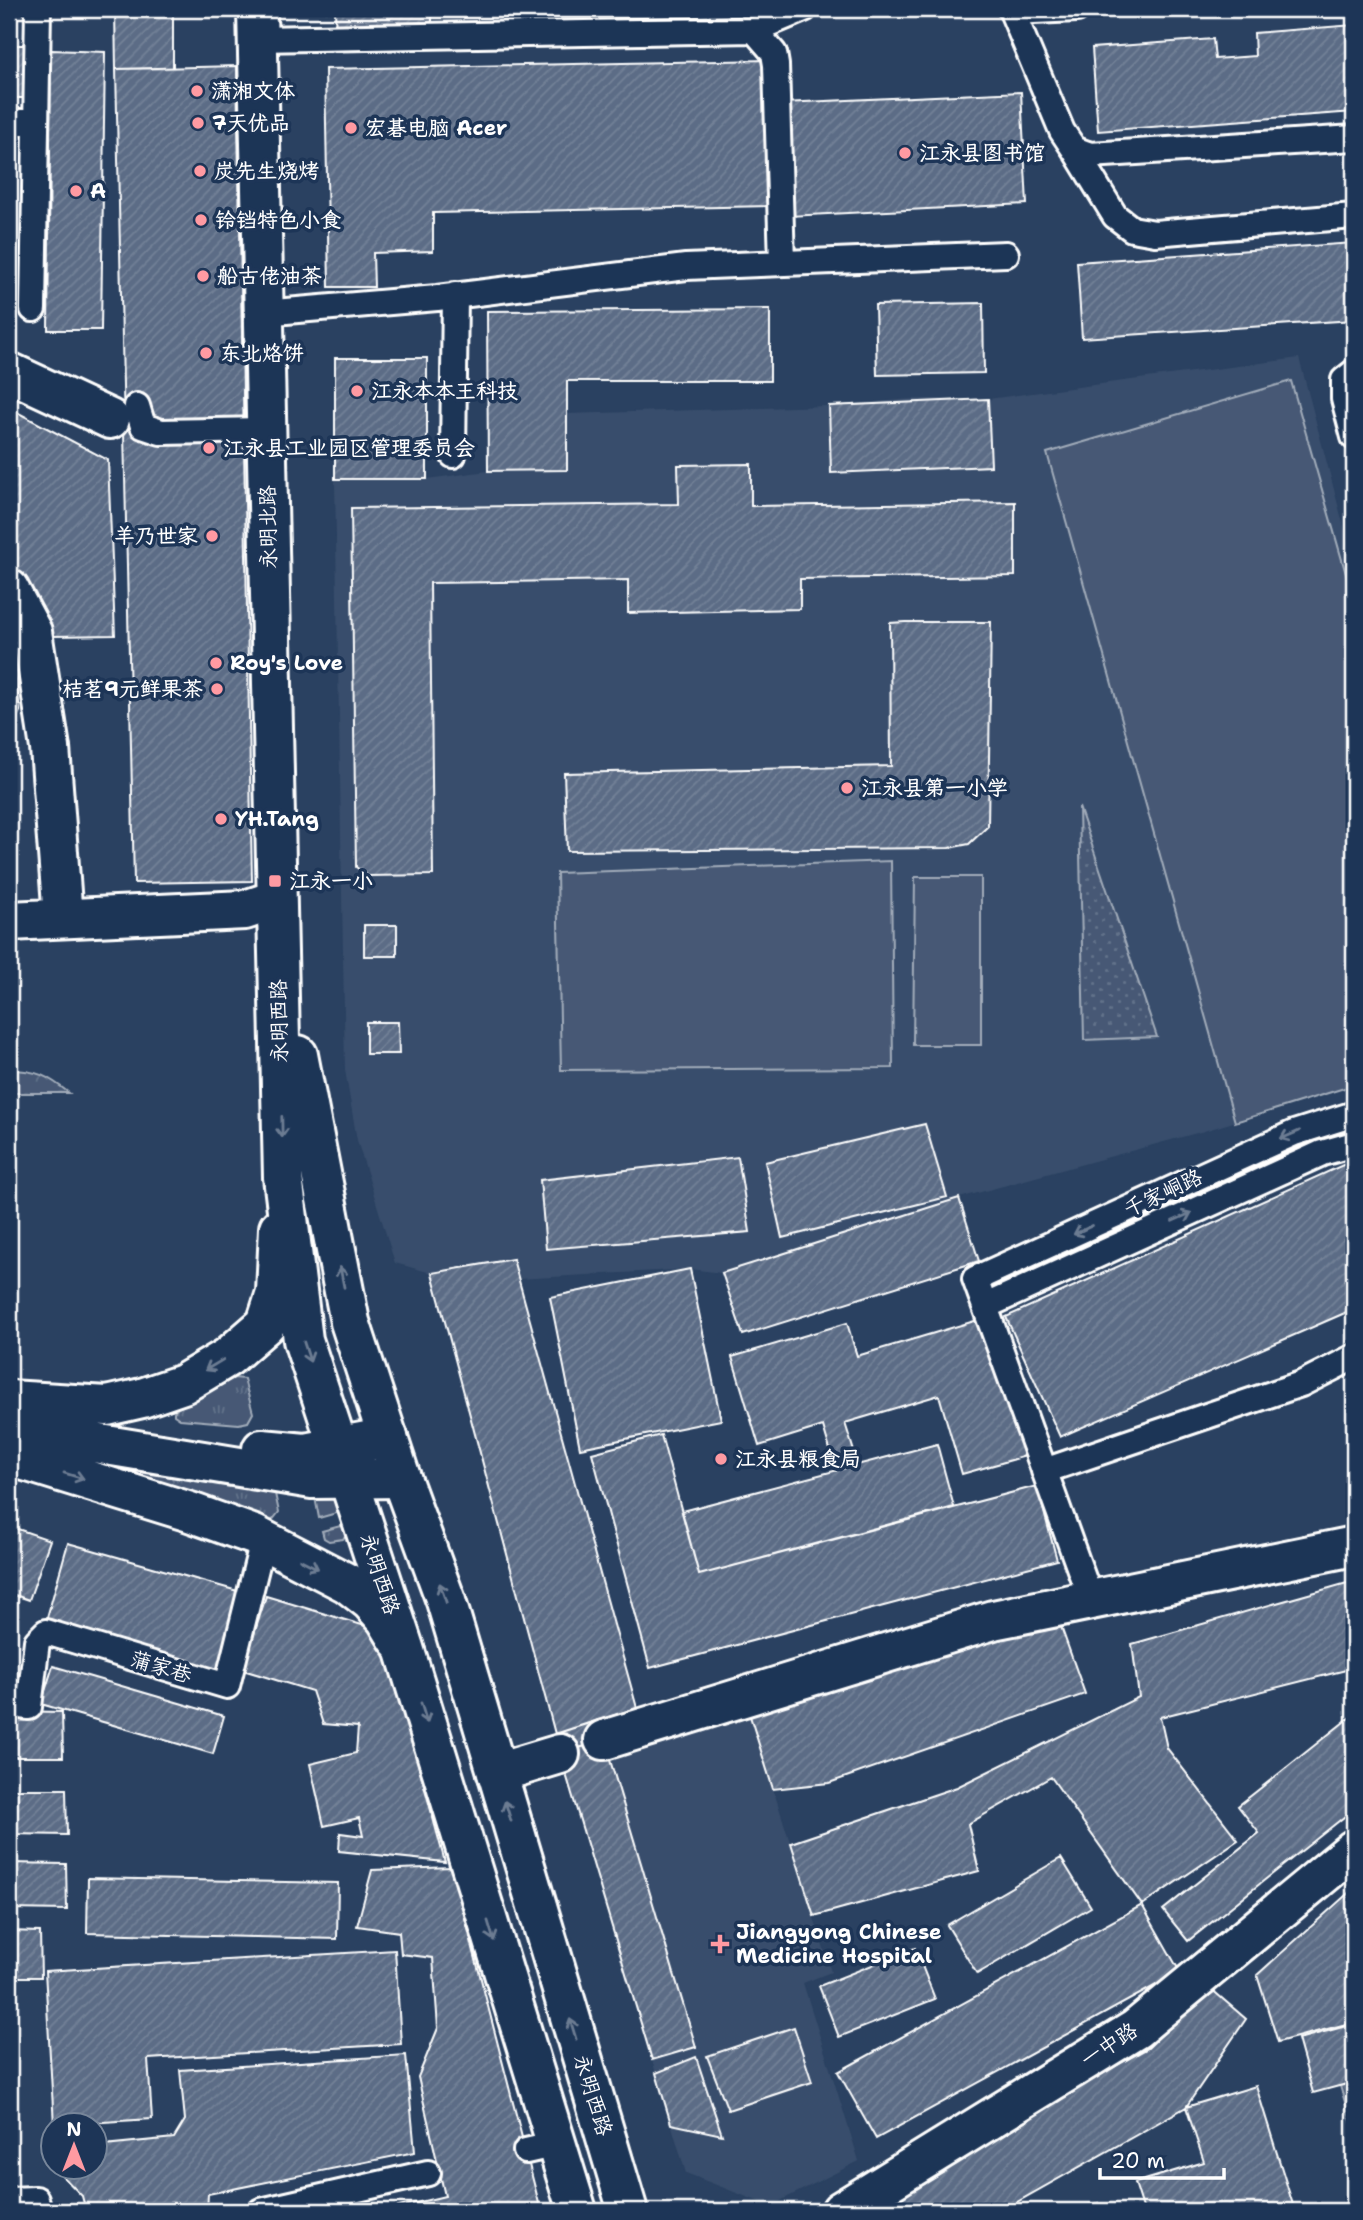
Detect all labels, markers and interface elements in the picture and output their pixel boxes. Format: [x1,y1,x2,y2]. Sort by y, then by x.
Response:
place label: 潇湘文体 [211,77,295,105]
marker: 潇湘文体 [189,83,205,99]
place label: 7天优品 [212,109,290,137]
place label: 宏碁电脑 Acer [365,114,507,142]
marker: 7天优品 [190,115,206,131]
marker: 宏碁电脑 Acer [343,120,359,136]
place label: 江永县图书馆 [919,139,1045,167]
marker: 江永县图书馆 [897,145,913,161]
place label: 炭先生烧烤 [214,157,319,185]
marker: 炭先生烧烤 [192,163,208,179]
place label: A [90,177,106,205]
marker: A [68,183,84,199]
place label: 铃铛特色小食 [215,206,341,234]
marker: 铃铛特色小食 [193,212,209,228]
place label: 船古佬油茶 [217,262,322,290]
marker: 船古佬油茶 [195,268,211,284]
place label: 东北烙饼 [220,339,304,367]
marker: 东北烙饼 [198,345,214,361]
place label: 江永本本王科技 [371,377,518,405]
marker: 江永本本王科技 [349,383,365,399]
place label: 江永县工业园区管理委员会 [223,434,475,462]
marker: 江永县工业园区管理委员会 [201,440,217,456]
street label: 永明北路 [253,485,283,569]
place label: 羊乃世家 [114,522,198,550]
marker: 羊乃世家 [204,528,220,544]
place label: Roy's Love [230,649,343,677]
marker: Roy's Love [208,655,224,671]
place label: 桔茗9元鲜果茶 [62,675,203,703]
marker: 桔茗9元鲜果茶 [209,681,225,697]
place label: 江永县第一小学 [861,774,1008,802]
marker: 江永县第一小学 [839,780,855,796]
place label: YH.Tang [235,805,319,833]
marker: YH.Tang [213,811,229,827]
place label: 江永一小 [289,867,373,895]
marker: 江永一小 [267,873,283,889]
street label: 永明西路 [264,979,294,1063]
one-way arrow [275,1115,288,1138]
one-way arrow [1279,1130,1301,1143]
street label: 千家峒路 [1119,1163,1207,1223]
one-way arrow [1171,1210,1192,1223]
one-way arrow [1073,1224,1094,1237]
one-way arrow [334,1266,348,1289]
one-way arrow [302,1341,314,1363]
one-way arrow [204,1358,224,1372]
place label: 江永县粮食局 [735,1445,861,1473]
marker: 江永县粮食局 [713,1451,729,1467]
one-way arrow [63,1471,85,1484]
street label: 永明西路 [354,1530,406,1618]
one-way arrow [299,1558,319,1572]
one-way arrow [436,1582,448,1604]
street label: 蒲家巷 [127,1644,195,1690]
one-way arrow [419,1702,431,1724]
one-way arrow [500,1800,513,1822]
place label: Jiangyong Chinese Medicine Hospital [736,1918,942,1970]
one-way arrow [485,1920,498,1942]
marker: Jiangyong Chinese Medicine Hospital [710,1934,730,1954]
street label: 一中路 [1075,2016,1143,2074]
one-way arrow [565,2018,578,2040]
street label: 永明西路 [567,2051,619,2139]
north arrow [38,2112,108,2182]
text: N [66,2117,82,2142]
scale bar [1100,2136,1225,2180]
text: 20 m [1111,2147,1165,2175]

